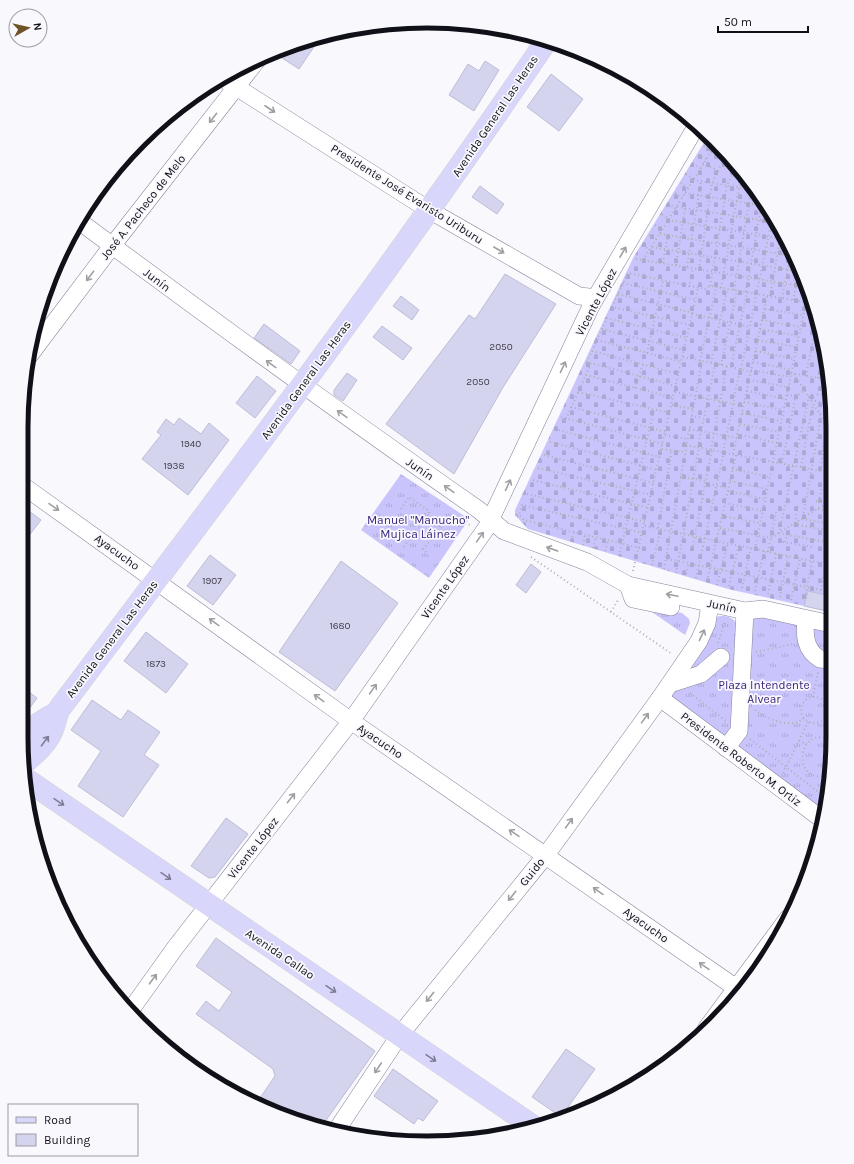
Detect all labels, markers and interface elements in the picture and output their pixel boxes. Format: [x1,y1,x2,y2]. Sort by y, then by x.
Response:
north arrow [8,8,48,48]
scale bar [718,8,808,34]
text: 50 m [724,15,752,29]
text: N [30,22,44,31]
street label: Avenida General Las Heras [449,53,541,179]
one-way arrow [264,105,276,113]
one-way arrow [209,113,217,124]
street label: Presidente José Evaristo Uriburu [328,141,486,247]
street label: José A. Pacheco de Melo [98,152,188,262]
one-way arrow [620,246,628,258]
one-way arrow [493,247,505,255]
street label: Junín [141,265,173,295]
street label: Vicente López [572,266,620,338]
one-way arrow [85,270,94,281]
street label: Avenida General Las Heras [258,318,354,442]
house number: 2050 [489,341,513,353]
one-way arrow [266,360,277,368]
one-way arrow [560,361,567,373]
house number: 2050 [466,376,490,388]
one-way arrow [337,410,348,418]
house number: 1940 [181,438,201,450]
street label: Junín [404,455,436,483]
house number: 1938 [163,460,185,472]
one-way arrow [505,479,512,491]
one-way arrow [444,485,455,493]
one-way arrow [48,503,59,511]
park label: Manuel "Manucho" Mujica Láinez [367,513,469,541]
street label: Ayacucho [92,531,142,573]
one-way arrow [476,532,484,543]
one-way arrow [546,545,559,552]
street label: Vicente López [418,552,472,622]
house number: 1907 [202,575,222,587]
street label: Avenida General Las Heras [63,577,161,701]
one-way arrow [666,591,679,599]
street label: Junín [706,596,738,616]
one-way arrow [209,618,220,626]
house number: 1680 [329,620,351,632]
one-way arrow [699,629,706,641]
house number: 1873 [146,658,166,670]
park label: Plaza Intendente Alvear [718,678,810,706]
one-way arrow [369,684,377,695]
one-way arrow [314,694,325,702]
street label: Presidente Roberto M. Ortiz [678,709,804,809]
one-way arrow [641,713,649,724]
street label: Ayacucho [354,721,406,761]
one-way arrow [41,735,49,746]
one-way arrow [287,793,296,804]
one-way arrow [53,798,64,806]
street label: Vicente López [225,814,282,882]
one-way arrow [565,818,573,829]
one-way arrow [508,829,519,837]
street label: Guido [516,855,548,889]
one-way arrow [160,872,171,880]
one-way arrow [592,887,603,895]
one-way arrow [508,891,517,902]
street label: Ayacucho [621,904,671,946]
street label: Avenida Callao [243,926,317,982]
one-way arrow [699,962,710,970]
one-way arrow [149,974,157,985]
one-way arrow [325,985,336,993]
one-way arrow [426,992,435,1003]
one-way arrow [426,1054,437,1062]
one-way arrow [373,1062,381,1074]
legend [8,1104,138,1156]
text: Road [44,1113,72,1127]
text: Building [44,1133,91,1147]

